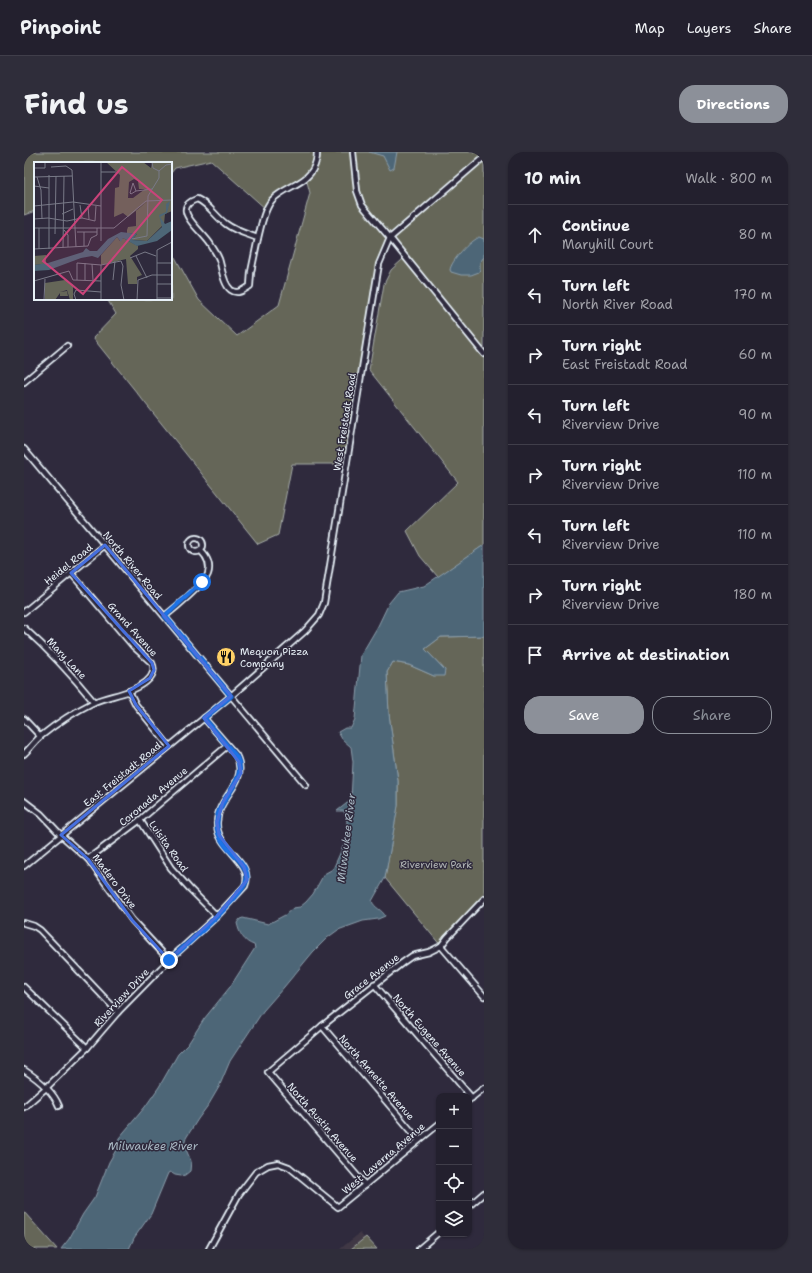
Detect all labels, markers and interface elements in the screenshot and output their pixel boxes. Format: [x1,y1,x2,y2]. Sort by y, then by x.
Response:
text: Pinpoint [20,15,101,40]
text: Map [635,19,665,37]
text: Layers [687,19,731,37]
text: Share [753,19,792,37]
text: Find us [24,85,129,123]
button: Directions [679,85,788,123]
inset map [34,162,172,300]
text: 10 min [524,167,581,189]
text: Walk · 800 m [685,170,772,187]
text: Continue [562,216,630,236]
icon: ahead [524,224,546,246]
text: 80 m [738,226,772,243]
text: Maryhill Court [562,236,654,253]
text: Turn left [562,276,630,296]
icon: left [524,284,546,306]
text: 170 m [734,286,772,303]
text: North River Road [562,296,673,313]
text: Turn right [562,336,642,356]
icon: right [524,344,546,366]
text: 60 m [739,346,772,363]
text: East Freistadt Road [562,356,687,373]
street label: West Freistadt Road [330,372,359,472]
text: Turn left [562,396,630,416]
icon: left [524,404,546,426]
text: 90 m [738,406,772,423]
text: Riverview Drive [562,416,660,433]
text: Turn right [562,456,642,476]
icon: right [524,464,546,486]
text: 110 m [737,466,772,483]
text: Riverview Drive [562,476,660,493]
text: Turn left [562,516,630,536]
icon: left [524,524,546,546]
text: 110 m [737,526,772,543]
street label: North River Road [100,528,165,603]
text: Riverview Drive [562,536,660,553]
street label: Heidel Road [41,540,96,588]
route start [193,573,211,591]
text: Turn right [562,576,642,596]
icon: right [524,584,546,606]
text: 180 m [733,586,772,603]
text: Riverview Drive [562,596,660,613]
street label: Grand Avenue [105,599,161,660]
street label: Mary Lane [44,635,90,682]
icon: arrive [524,644,546,666]
place label: Mequon Pizza Company [240,645,309,670]
text: Arrive at destination [562,645,730,665]
restaurant icon: Mequon Pizza Company [215,646,237,668]
button: Save [524,696,644,734]
button: Share [652,696,772,734]
street label: East Freistadt Road [81,739,164,810]
street label: Coronada Avenue [116,764,191,829]
water label: Milwaukee River [334,792,360,884]
street label: Luisita Road [146,818,191,875]
street label: Madero Drive [90,851,140,912]
park label: Riverview Park [400,858,472,871]
street label: Grace Avenue [341,950,402,1002]
route end [160,951,178,969]
street label: Riverview Drive [91,965,152,1029]
street label: North Eugene Avenue [390,991,469,1080]
street label: North Annette Avenue [336,1032,418,1123]
street label: North Austin Avenue [285,1080,361,1165]
map controls [436,1093,472,1237]
button: + [436,1093,472,1129]
street label: West Laverna Avenue [339,1120,428,1197]
button: − [436,1129,472,1165]
water label: Milwaukee River [108,1139,199,1154]
button: locate [436,1165,472,1201]
button: layers [436,1201,472,1237]

